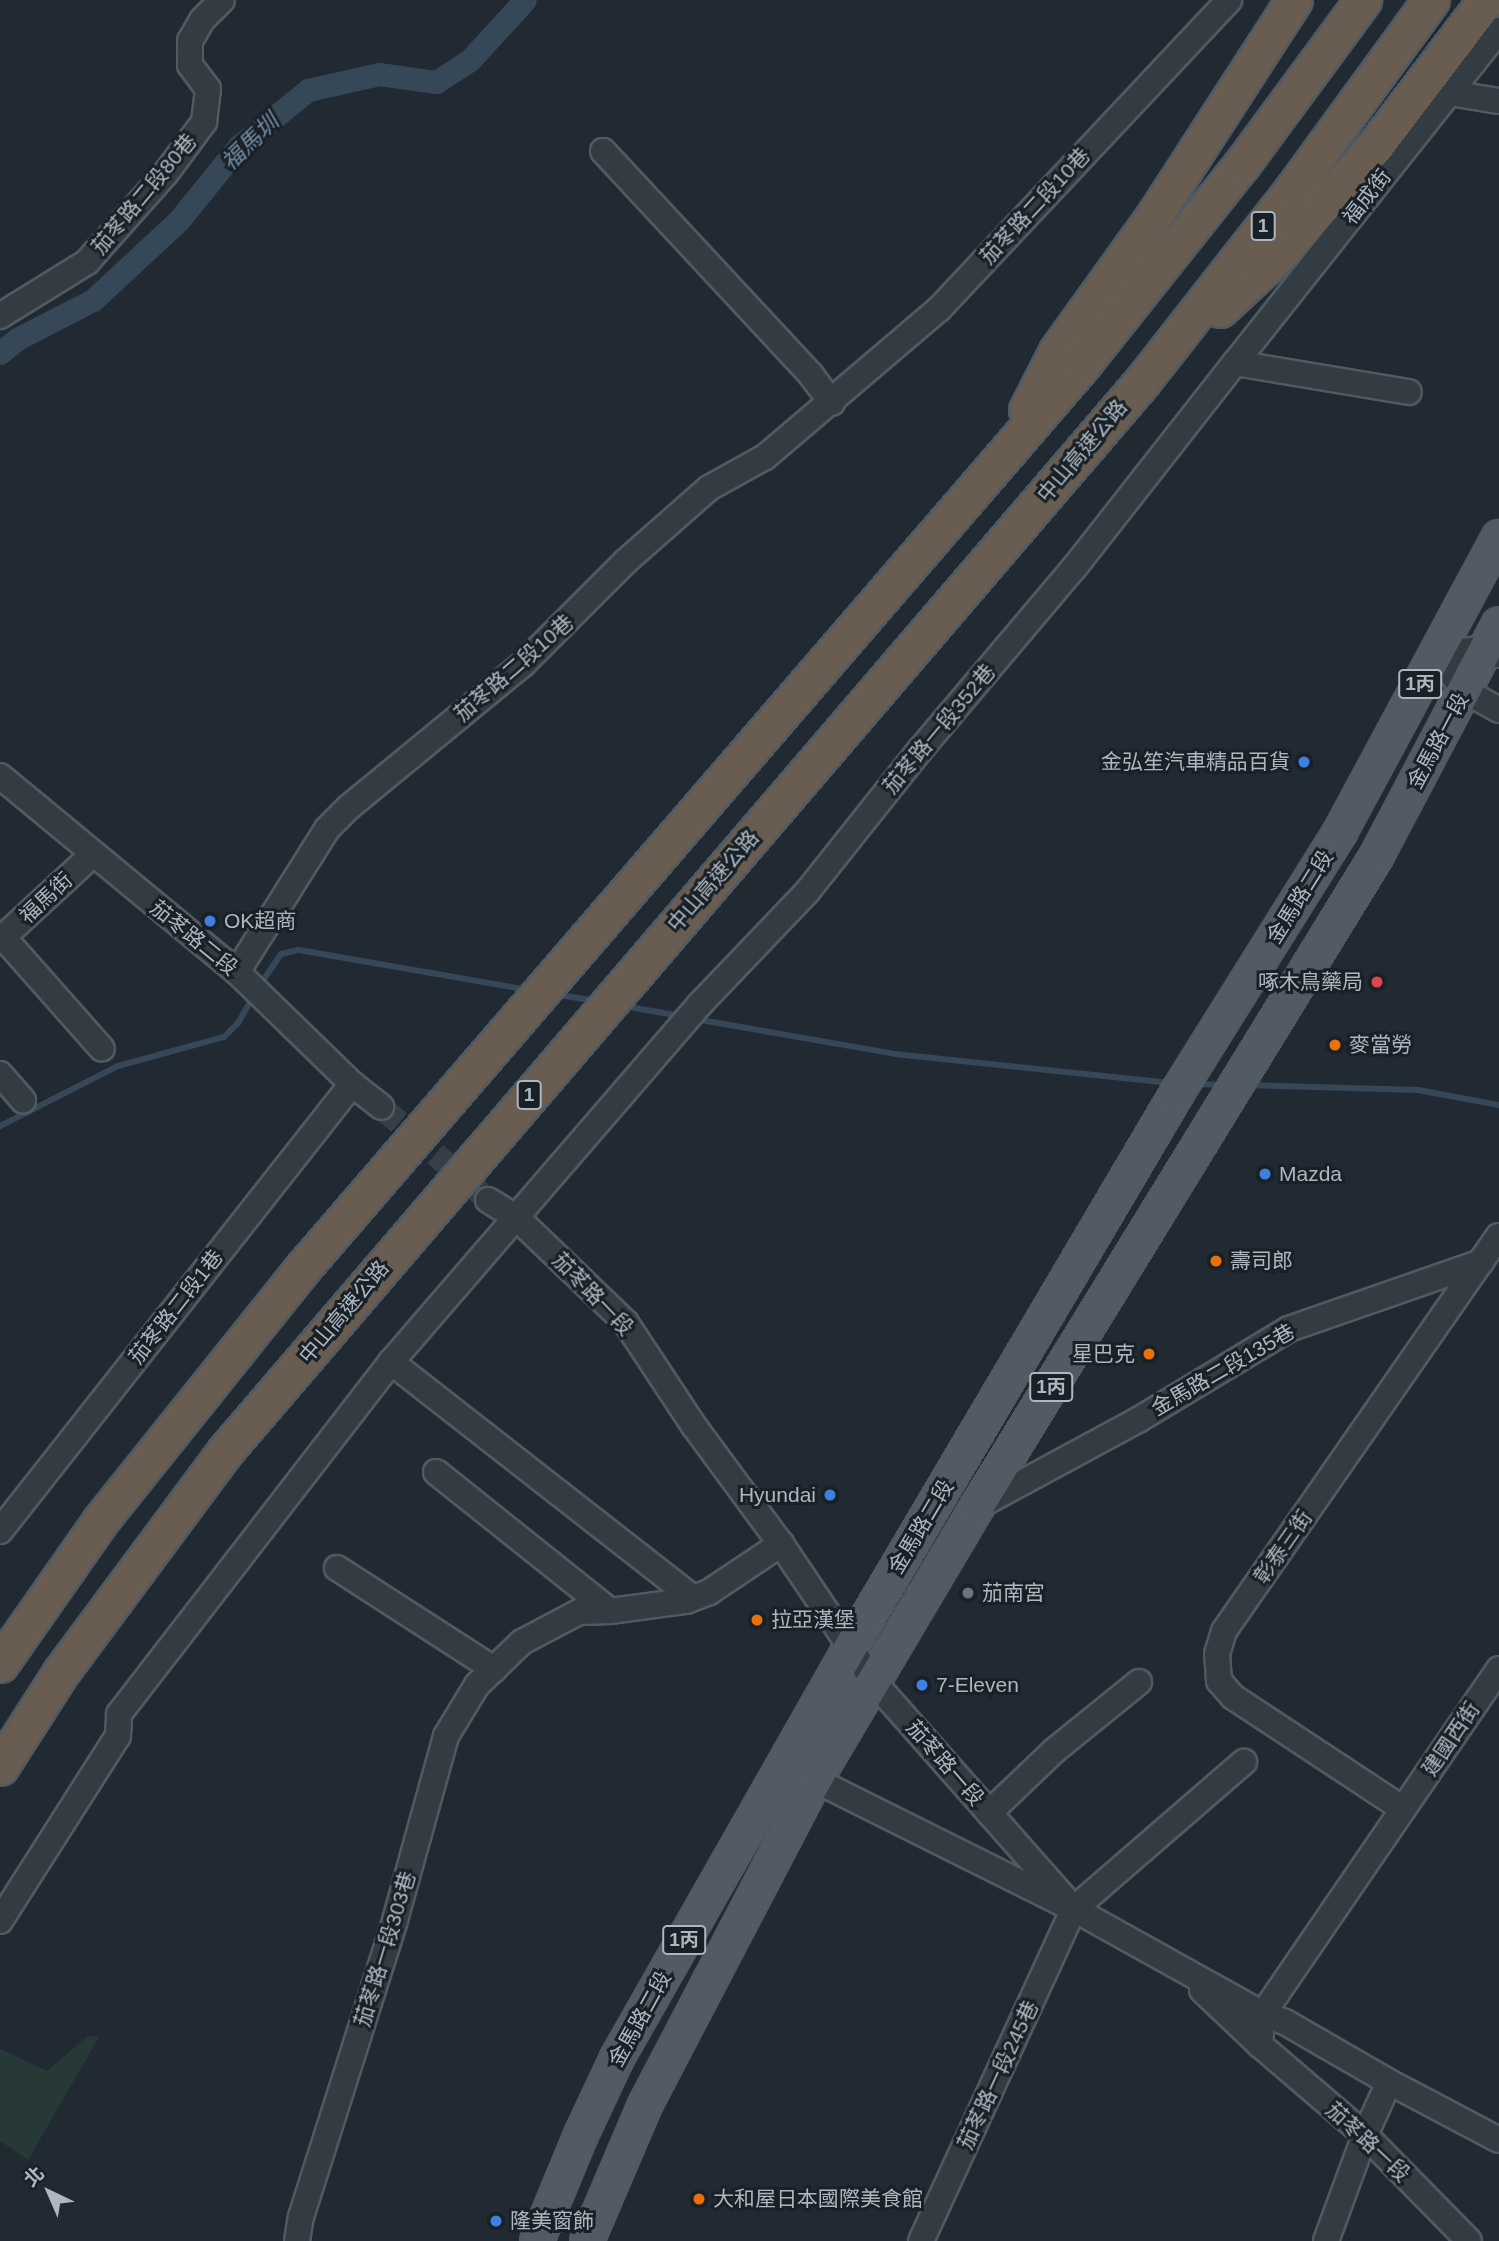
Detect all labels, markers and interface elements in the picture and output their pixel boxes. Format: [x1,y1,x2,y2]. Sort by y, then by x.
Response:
water label: 福馬圳 [216,108,284,176]
street label: 茄苳路二段80巷 [86,129,202,259]
street label: 茄苳路二段10巷 [975,143,1095,269]
street label: 福成街 [1338,164,1396,230]
road number: 1 [1249,210,1277,242]
street label: 中山高速公路 [1032,395,1132,507]
street label: 茄苳路二段10巷 [449,609,579,727]
street label: 茄苳路一段352巷 [878,659,1000,799]
road number: 1丙 [1397,668,1443,699]
street label: 金馬路一段 [1402,689,1474,793]
place label: 金弘笙汽車精品百貨 [1101,749,1290,775]
marker: 金弘笙汽車精品百貨 [1296,754,1312,770]
street label: 中山高速公路 [662,825,764,937]
street label: 金馬路二段 [1261,846,1339,948]
street label: 福馬街 [14,867,78,929]
street label: 茄苳路二段 [145,895,243,981]
place label: OK超商 [224,908,296,934]
marker: OK超商 [202,913,218,929]
place label: 啄木鳥藥局 [1258,969,1363,995]
marker: 啄木鳥藥局 [1369,974,1385,990]
place label: 麥當勞 [1349,1032,1412,1058]
marker: 麥當勞 [1327,1037,1343,1053]
road number: 1 [515,1079,543,1110]
place label: Mazda [1279,1161,1342,1187]
marker: Mazda [1257,1166,1273,1182]
street label: 茄苳路二段1巷 [124,1245,228,1369]
street label: 茄苳路一段 [547,1247,639,1341]
place label: 壽司郎 [1230,1248,1293,1274]
marker: 壽司郎 [1208,1253,1224,1269]
street label: 中山高速公路 [294,1256,394,1368]
street label: 金馬路二段135巷 [1147,1319,1299,1421]
place label: 星巴克 [1072,1341,1135,1367]
marker: 星巴克 [1141,1346,1157,1362]
road number: 1丙 [1028,1372,1074,1402]
street label: 金馬路二段 [883,1476,959,1578]
place label: Hyundai [739,1482,816,1508]
marker: Hyundai [822,1487,838,1503]
street label: 彰泰三街 [1249,1505,1317,1589]
place label: 茄南宮 [982,1580,1045,1606]
marker: 茄南宮 [960,1585,976,1601]
place label: 拉亞漢堡 [771,1607,855,1633]
marker: 拉亞漢堡 [749,1612,765,1628]
place label: 7-Eleven [936,1672,1019,1698]
marker: 7-Eleven [914,1677,930,1693]
street label: 建國西街 [1417,1697,1485,1781]
street label: 茄苳路一段 [901,1715,989,1811]
street label: 茄苳路一段303巷 [349,1868,421,2030]
road number: 1丙 [661,1924,707,1956]
street label: 金馬路二段 [604,1967,676,2071]
street label: 茄苳路一段245巷 [953,1997,1043,2153]
street label: 茄苳路一段 [1321,2097,1415,2187]
north arrow [14,2157,84,2227]
text: 北 [20,2162,48,2191]
place label: 大和屋日本國際美食館 [713,2186,923,2212]
marker: 大和屋日本國際美食館 [691,2191,707,2207]
place label: 隆美窗飾 [510,2208,594,2234]
marker: 隆美窗飾 [488,2213,504,2229]

